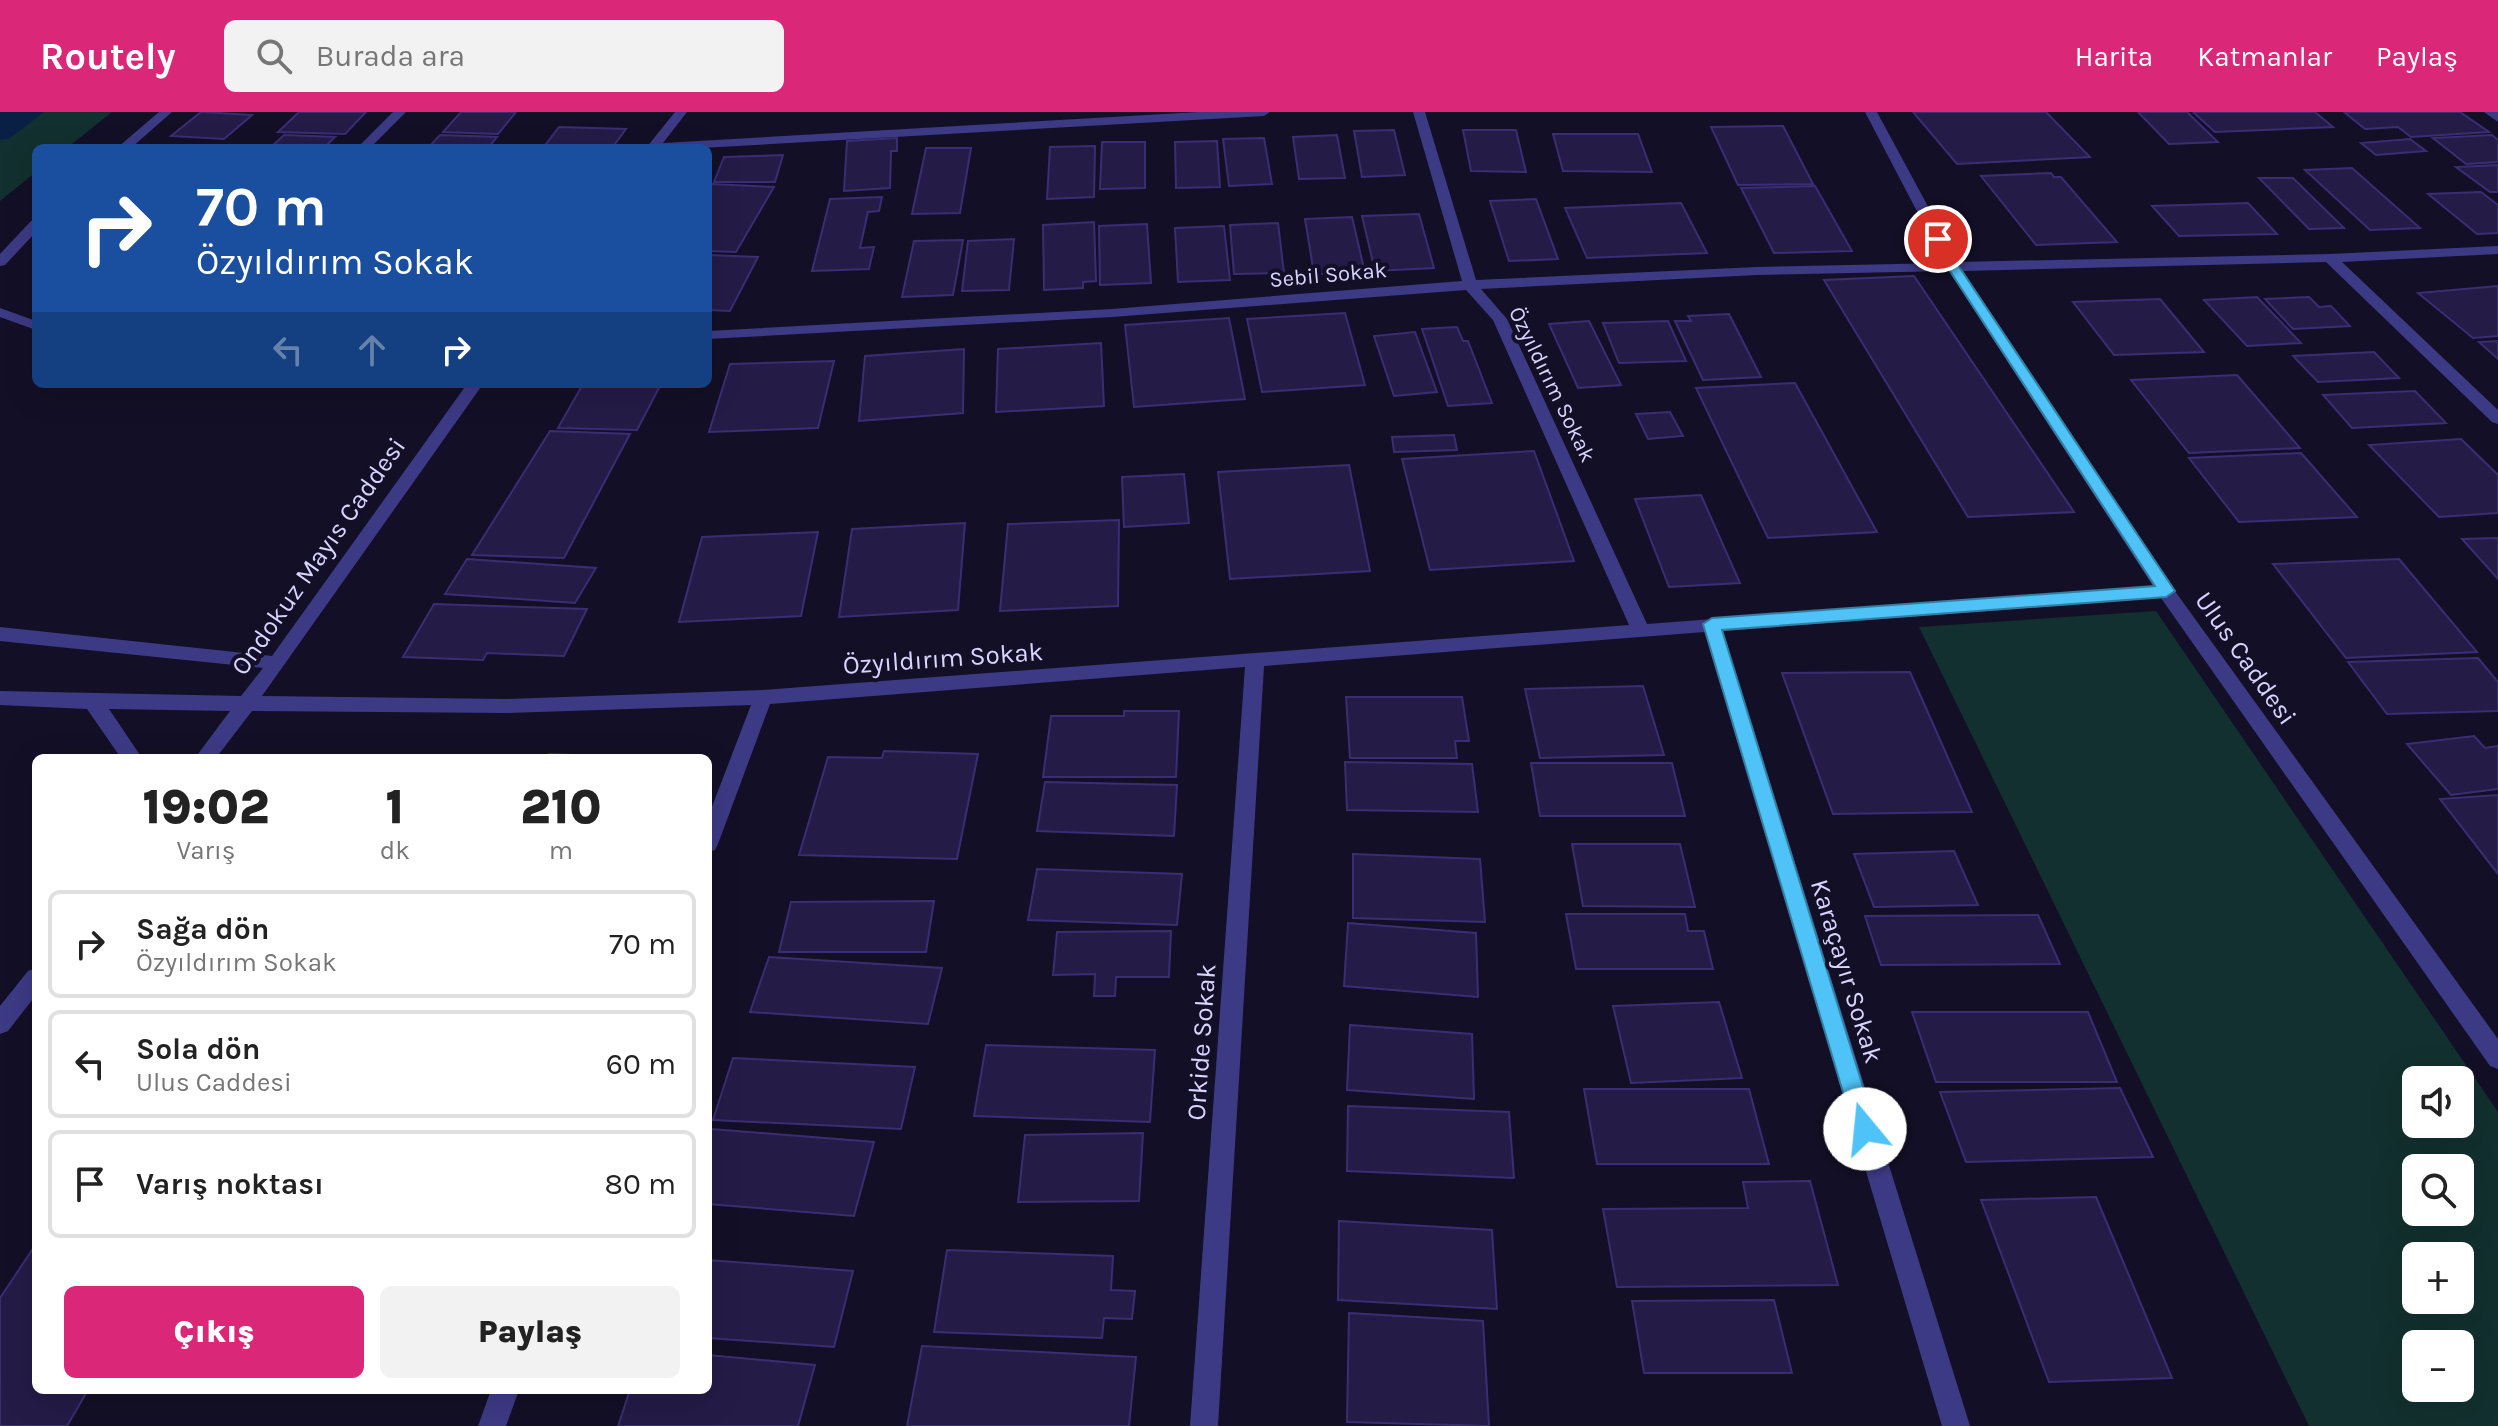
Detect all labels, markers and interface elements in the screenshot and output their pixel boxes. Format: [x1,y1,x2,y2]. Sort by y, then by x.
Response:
search box [224,20,784,92]
text: Routely [40,34,176,79]
icon: search [252,34,296,78]
text: Burada ara [316,38,465,74]
text: Harita [2075,40,2153,73]
text: Katmanlar [2197,40,2332,73]
text: Paylaş [2376,40,2458,73]
text: 70 m [196,174,327,239]
icon: right [64,176,168,280]
pin [1904,205,1972,273]
icon: arrive [1916,217,1960,261]
text: Özyıldırım Sokak [196,241,474,283]
street label: Sebil Sokak [1268,257,1388,293]
street label: Özyıldırım Sokak [1503,302,1601,466]
icon: left [266,328,310,372]
icon: ahead [350,328,394,372]
icon: right [434,328,478,372]
street label: Ondokuz Mayıs Caddesi [225,432,412,681]
street label: Ulus Caddesi [2188,586,2303,731]
street label: Özyıldırım Sokak [842,636,1044,681]
text: 19:02 [143,779,269,835]
text: 1 [386,779,404,835]
text: 210 [520,779,601,835]
text: Varış [176,835,235,866]
text: dk [380,835,410,866]
text: m [549,835,573,866]
street label: Karaçayır Sokak [1804,876,1889,1067]
text: Sağa dön [136,911,269,947]
icon: right [68,922,112,966]
text: 70 m [609,926,676,962]
text: Özyıldırım Sokak [136,947,337,978]
street label: Orkide Sokak [1181,963,1222,1121]
text: Sola dön [136,1031,260,1067]
icon: left [68,1042,112,1086]
text: 60 m [606,1046,676,1082]
map controls [2402,1066,2474,1402]
button: sound [2402,1066,2474,1138]
text: Ulus Caddesi [136,1067,292,1098]
position arrow [1823,1087,1907,1171]
button: search [2402,1154,2474,1226]
icon: arrive [68,1162,112,1206]
text: Varış noktası [136,1166,324,1202]
text: 80 m [605,1166,676,1202]
button: + [2402,1242,2474,1314]
button: Çıkış [64,1286,364,1378]
button: Paylaş [380,1286,680,1378]
button: − [2402,1330,2474,1402]

